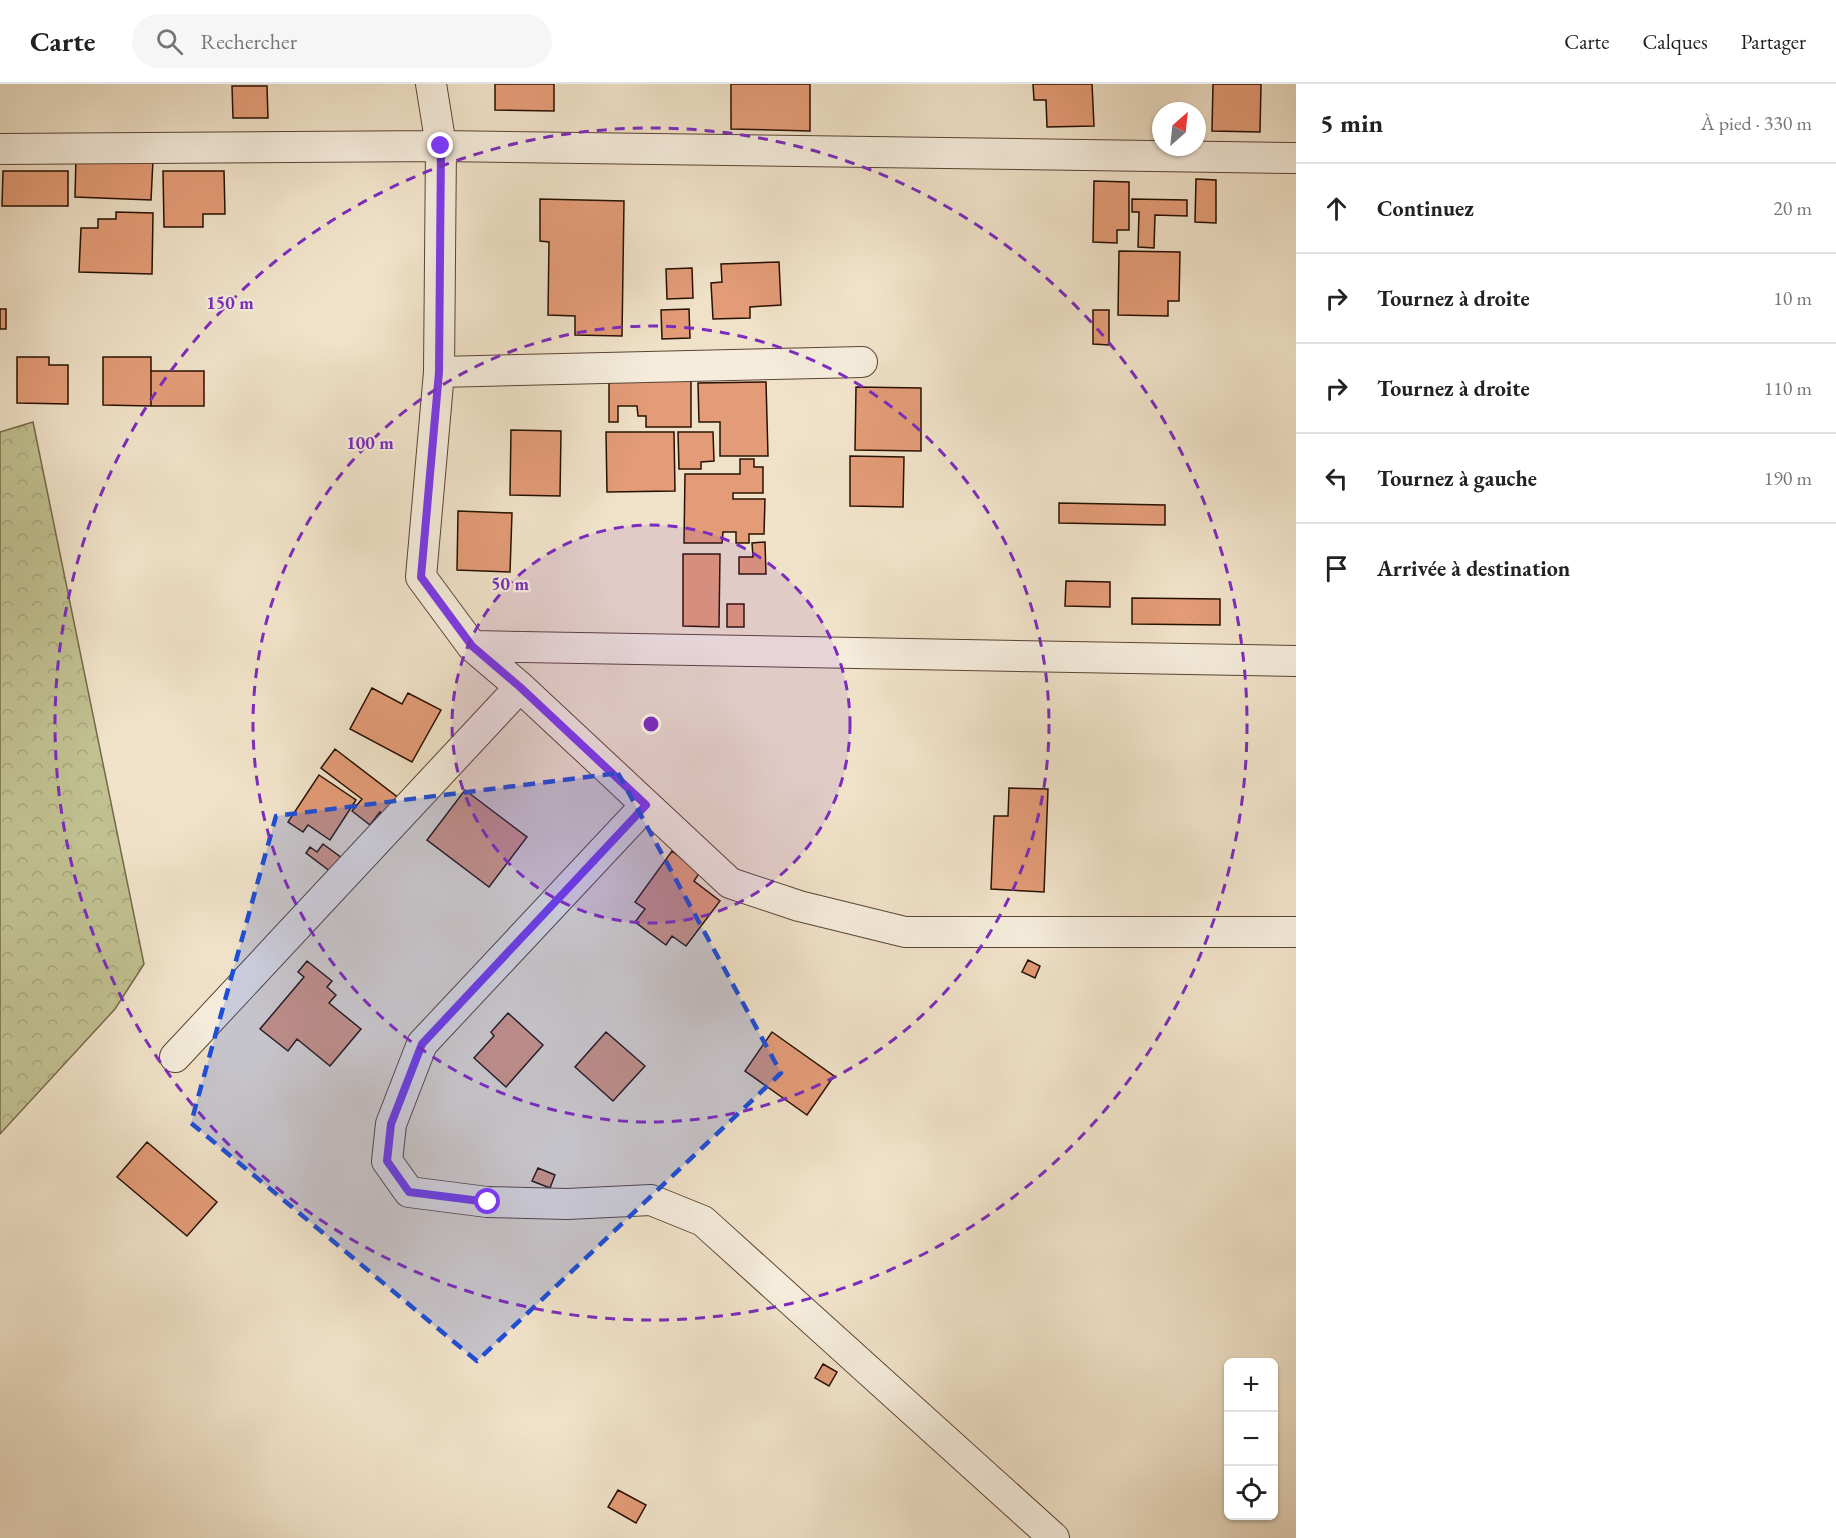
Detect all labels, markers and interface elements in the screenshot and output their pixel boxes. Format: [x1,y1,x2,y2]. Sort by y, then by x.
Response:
search box [132,14,552,68]
text: Carte [30,23,96,59]
icon: search [153,25,186,58]
text: Rechercher [201,27,297,56]
text: Carte [1564,28,1609,55]
text: Calques [1642,28,1708,55]
text: Partager [1741,28,1806,55]
north arrow [1152,102,1206,156]
text: 5 min [1320,106,1383,140]
text: À pied · 330 m [1701,110,1812,136]
route end [427,132,453,158]
icon: ahead [1320,192,1353,225]
text: Continuez [1377,194,1474,223]
text: 20 m [1773,195,1812,221]
icon: right [1320,282,1353,315]
text: Tournez à droite [1377,284,1530,313]
text: 10 m [1773,285,1812,311]
text: 150 m [206,291,254,314]
icon: right [1320,372,1353,405]
text: Tournez à droite [1377,374,1530,403]
text: 110 m [1764,375,1812,401]
text: 100 m [346,431,394,454]
icon: left [1320,462,1353,495]
text: Tournez à gauche [1377,464,1537,493]
text: 190 m [1764,465,1812,491]
icon: arrive [1320,552,1353,585]
text: Arrivée à destination [1377,554,1570,583]
text: 50 m [491,572,529,595]
centre of rings [641,714,661,734]
route start [474,1188,500,1214]
map controls [1224,1358,1278,1520]
button: + [1224,1358,1278,1412]
button: − [1224,1412,1278,1466]
button: locate [1224,1466,1278,1520]

